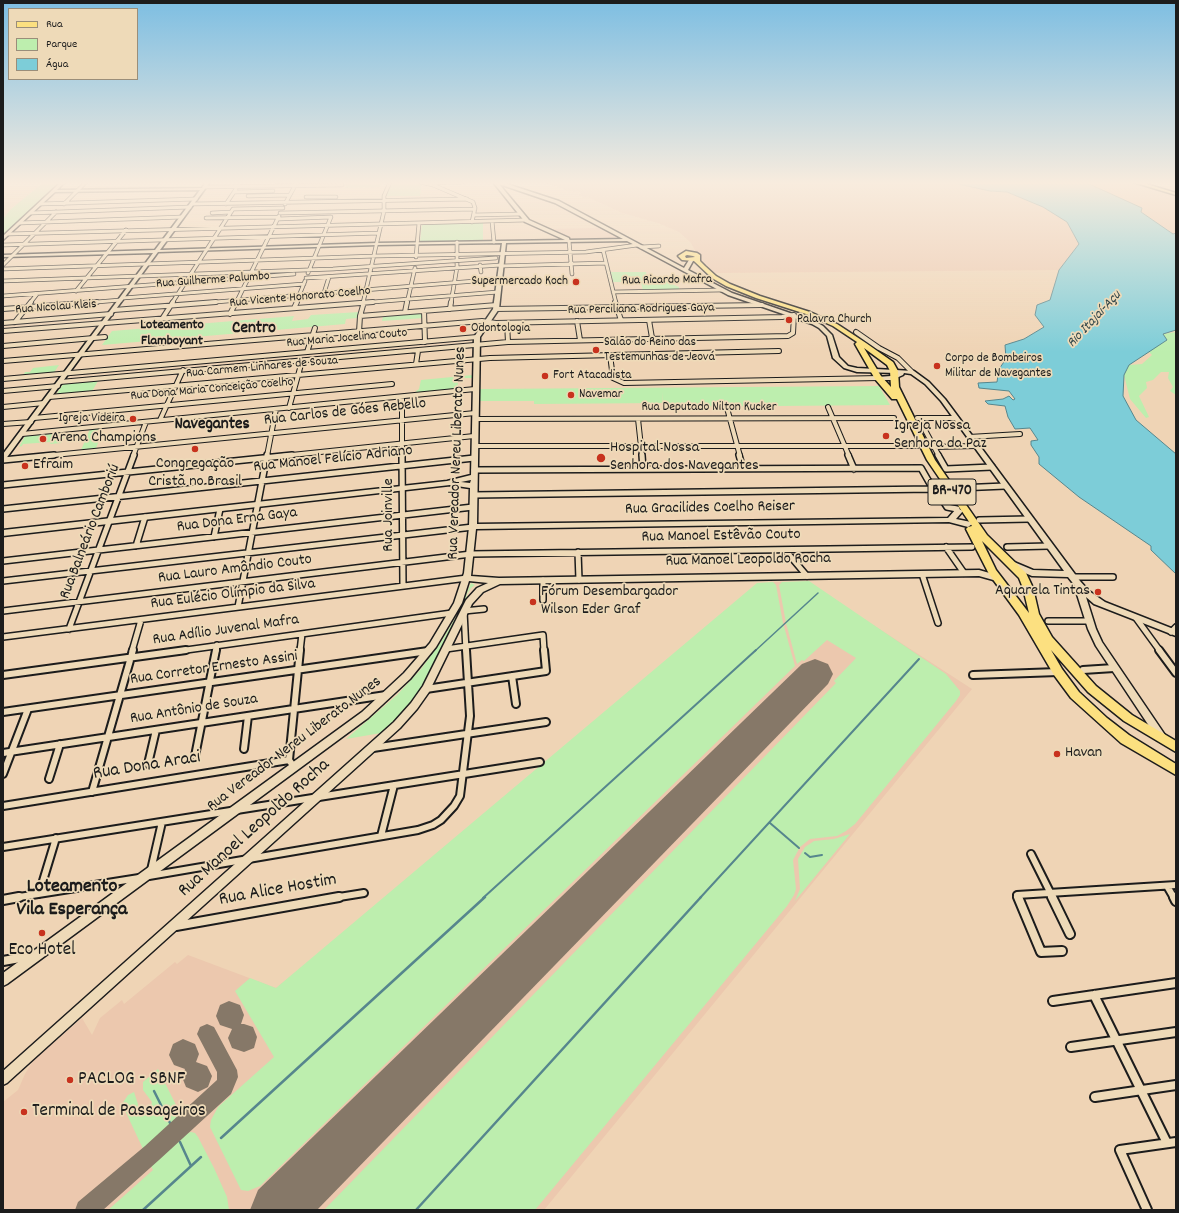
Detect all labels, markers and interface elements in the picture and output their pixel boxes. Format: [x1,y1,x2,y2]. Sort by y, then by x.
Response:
legend [8,8,138,80]
text: Rua [46,16,63,33]
text: Parque [46,36,77,53]
text: Água [46,56,68,73]
street label: Rua Guilherme Palumbo [156,269,270,293]
street label: Rua Ricardo Mafra [622,272,712,290]
place label: Supermercado Koch [472,274,568,290]
marker: Supermercado Koch [571,277,581,287]
street label: Rua Vicente Honorato Coelho [229,284,371,312]
water label: Rio Itajaí-Açu [1064,288,1126,352]
street label: Rua Nicolau Kleis [15,297,97,319]
street label: Rua Perciliana Rodrigues Gaya [568,301,714,319]
place label: Palavra Church [797,312,871,328]
marker: Palavra Church [784,315,794,325]
district label: Loteamento Flamboyant [140,318,204,350]
district label: Centro [232,320,276,340]
place label: Odontologia [471,321,530,337]
marker: Odontologia [458,324,468,334]
street label: Rua Maria Jocelina Couto [286,326,408,352]
place label: Salão do Reino das Testemunhas de Jeová [604,335,715,366]
marker: Salão do Reino das Testemunhas de Jeová [591,345,601,355]
street label: Rua Vereador Nereu Liberato Nunes [445,346,471,560]
place label: Corpo de Bombeiros Militar de Navegantes [945,351,1051,382]
street label: Rua Carmem Linhares de Souza [185,354,339,382]
marker: Corpo de Bombeiros Militar de Navegantes [932,361,942,371]
place label: Fort Atacadista [553,368,631,384]
marker: Fort Atacadista [540,371,550,381]
street label: Rua Dona Maria Conceição Coelho [130,375,294,405]
place label: Navemar [579,387,623,403]
marker: Navemar [566,390,576,400]
street label: Rua Carlos de Góes Rebello [263,395,427,431]
street label: Rua Deputado Nilton Kucker [642,400,776,416]
place label: Igreja Videira [59,411,125,427]
marker: Igreja Videira [128,414,138,424]
district label: Navegantes [174,416,250,436]
place label: Igreja Nossa Senhora da Paz [894,417,987,455]
place label: Arena Champions [51,429,157,449]
marker: Igreja Nossa Senhora da Paz [881,431,891,441]
marker: Arena Champions [38,434,48,444]
place label: Hospital Nossa Senhora dos Navegantes [610,439,759,477]
street label: Rua Manoel Felício Adriano [252,442,414,478]
marker: Congregação Cristã no Brasil [190,444,200,454]
marker: Hospital Nossa Senhora dos Navegantes [595,452,607,464]
place label: Congregação Cristã no Brasil [148,455,242,493]
place label: Efraim [33,456,73,476]
marker: Efraim [20,461,30,471]
street label: Rua Balneário Camboriú [56,462,126,602]
street label: Rua Joinville [380,478,400,552]
road number: BR-470 [928,479,976,505]
street label: Rua Gracilides Coelho Reiser [625,498,795,520]
street label: Rua Dona Erna Gaya [176,504,298,538]
street label: Rua Manoel Estêvão Couto [641,526,801,548]
street label: Rua Manoel Leopoldo Rocha [665,550,831,572]
street label: Rua Lauro Amândio Couto [157,551,313,589]
street label: Rua Eulécio Olímpio da Silva [150,575,316,615]
place label: Aquarela Tintas [995,582,1090,602]
place label: Fórum Desembargador Wilson Eder Graf [541,583,678,621]
marker: Aquarela Tintas [1093,587,1103,597]
marker: Fórum Desembargador Wilson Eder Graf [528,597,538,607]
street label: Rua Adílio Juvenal Mafra [152,611,300,651]
street label: Rua Corretor Ernesto Assini [129,648,299,690]
street label: Rua Vereador Nereu Liberato Nunes [204,673,386,817]
street label: Rua Antônio de Souza [129,690,259,730]
place label: Havan [1065,744,1102,764]
street label: Rua Dona Araci [92,747,202,787]
marker: Havan [1052,749,1062,759]
street label: Rua Manoel Leopoldo Rocha [174,755,336,903]
street label: Rua Alice Hostim [217,869,339,913]
district label: Loteamento Vila Esperança [17,876,127,923]
marker: Eco Hotel [37,928,47,938]
place label: Eco Hotel [8,940,76,962]
place label: PACLOG - SBNF [78,1069,185,1091]
marker: PACLOG - SBNF [65,1075,75,1085]
place label: Terminal de Passageiros [32,1101,206,1123]
marker: Terminal de Passageiros [19,1107,29,1117]

